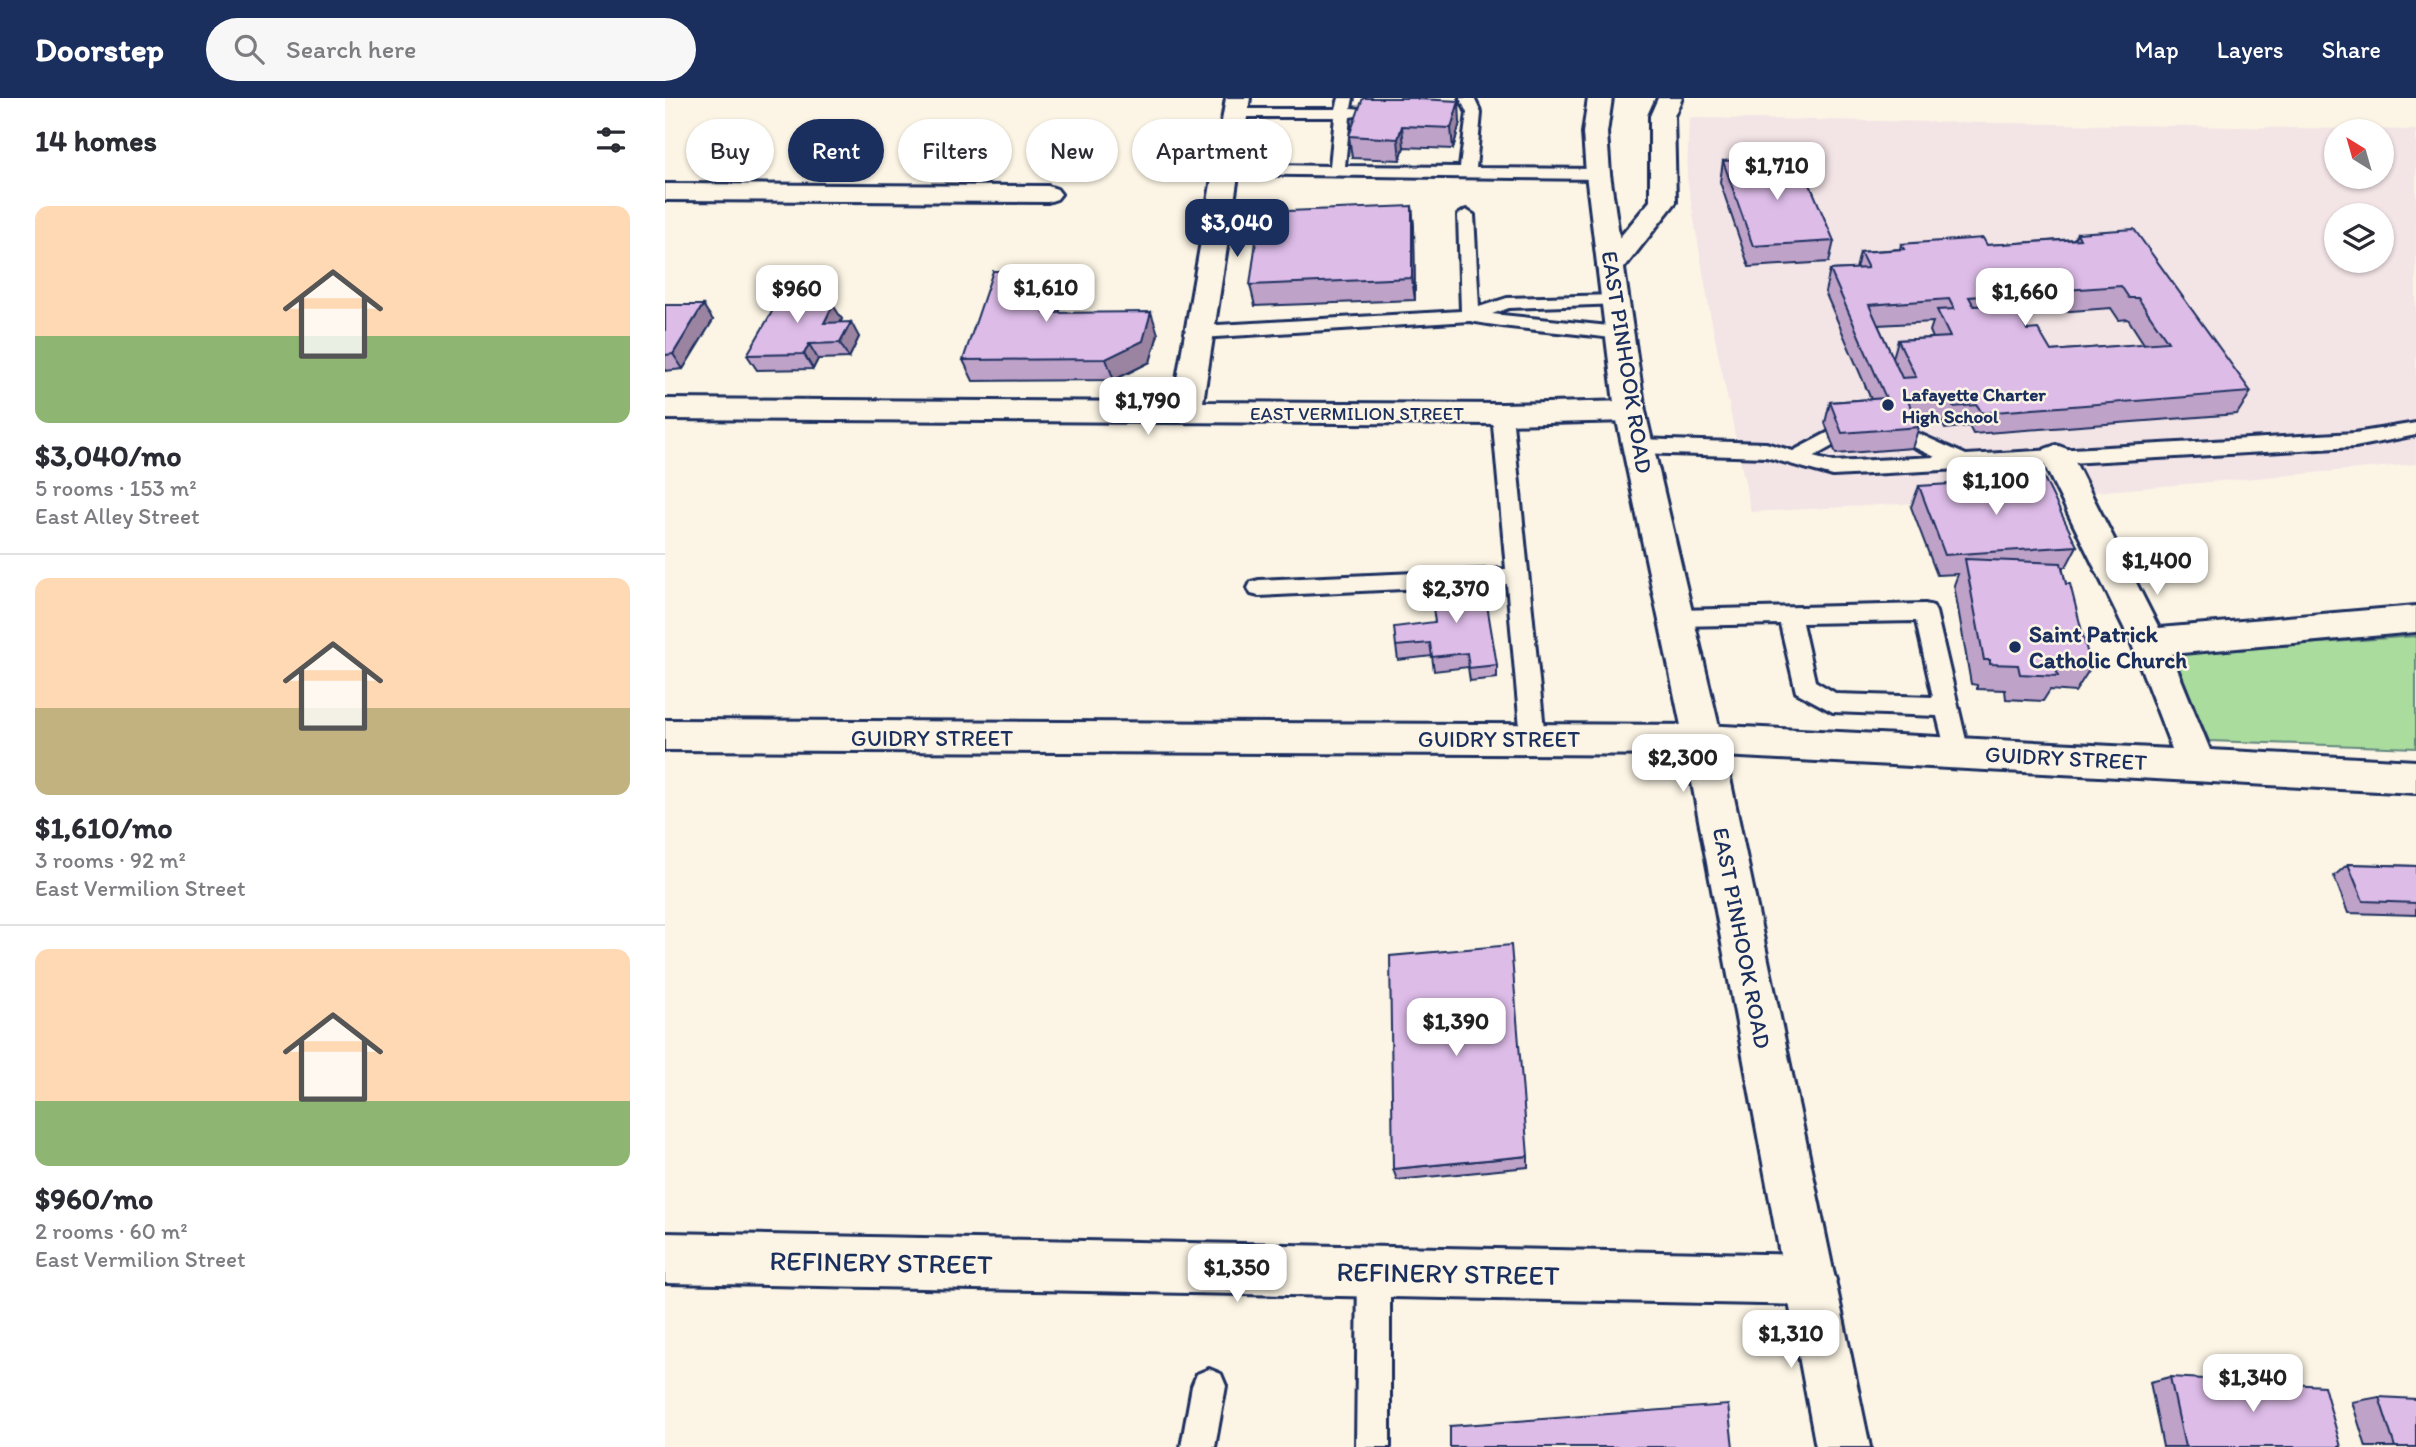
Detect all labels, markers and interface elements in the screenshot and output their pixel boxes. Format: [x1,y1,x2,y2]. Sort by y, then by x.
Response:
search box [206,18,696,81]
text: Doorstep [35,30,164,69]
icon: search [230,30,268,68]
text: Search here [286,33,416,65]
text: Map [2135,35,2179,64]
text: Layers [2217,35,2284,64]
text: Share [2322,35,2381,64]
chip: Buy [686,119,774,182]
chip: Rent [788,119,884,182]
chip: Filters [898,119,1012,182]
chip: New [1026,119,1118,182]
chip: Apartment [1132,119,1292,182]
north arrow [2324,119,2394,189]
map controls [2324,119,2394,273]
icon: filters [592,121,630,159]
text: 14 homes [35,122,157,159]
pin: $1,710 [1720,142,1834,202]
text: $1,710 [1745,151,1809,179]
pin: $3,040 [1180,200,1294,259]
button: layers [2324,203,2394,273]
text: $3,040 [1201,208,1273,236]
street label: EAST PINHOOK ROAD [1596,249,1658,475]
icon: home [270,251,396,377]
pin: $1,610 [989,264,1103,324]
pin: $960 [756,266,838,325]
pin: $1,660 [1968,268,2082,328]
text: $1,610 [1014,273,1078,301]
text: $960 [772,274,822,302]
text: $1,660 [1992,277,2058,305]
pin: $1,790 [1091,378,1205,437]
place label: Lafayette Charter High School [1902,383,2046,428]
text: $1,790 [1115,386,1181,414]
marker: Lafayette Charter High School [1880,397,1896,413]
street label: EAST VERMILION STREET [1250,402,1464,425]
text: $3,040/mo [35,437,182,474]
pin: $1,100 [1939,458,2053,517]
text: $1,100 [1963,466,2029,494]
text: 5 rooms · 153 m² [35,474,197,502]
text: East Alley Street [35,502,200,530]
pin: $1,400 [2100,538,2214,597]
text: $1,400 [2122,546,2192,574]
pin: $2,370 [1399,566,1513,625]
text: $2,370 [1422,574,1490,602]
place label: Saint Patrick Catholic Church [2029,620,2187,674]
icon: home [270,623,396,749]
marker: Saint Patrick Catholic Church [2007,639,2023,655]
street label: GUIDRY STREET [851,724,1013,752]
street label: GUIDRY STREET [1418,725,1580,753]
pin: $2,300 [1626,734,1740,794]
street label: GUIDRY STREET [1984,740,2148,776]
text: $2,300 [1648,743,1718,771]
text: $1,610/mo [35,809,173,846]
street label: EAST PINHOOK ROAD [1707,825,1777,1051]
text: 3 rooms · 92 m² [35,846,186,874]
text: East Vermilion Street [35,874,246,902]
icon: home [270,994,396,1120]
pin: $1,390 [1399,998,1513,1058]
text: $1,390 [1423,1007,1489,1035]
text: $960/mo [35,1180,153,1217]
text: 2 rooms · 60 m² [35,1217,188,1245]
street label: REFINERY STREET [769,1243,993,1281]
pin: $1,350 [1180,1244,1294,1304]
text: East Vermilion Street [35,1245,246,1273]
text: $1,350 [1204,1253,1270,1281]
street label: REFINERY STREET [1336,1254,1560,1292]
pin: $1,310 [1734,1310,1848,1370]
text: $1,310 [1758,1319,1824,1347]
pin: $1,340 [2196,1354,2310,1414]
text: $1,340 [2219,1363,2287,1391]

